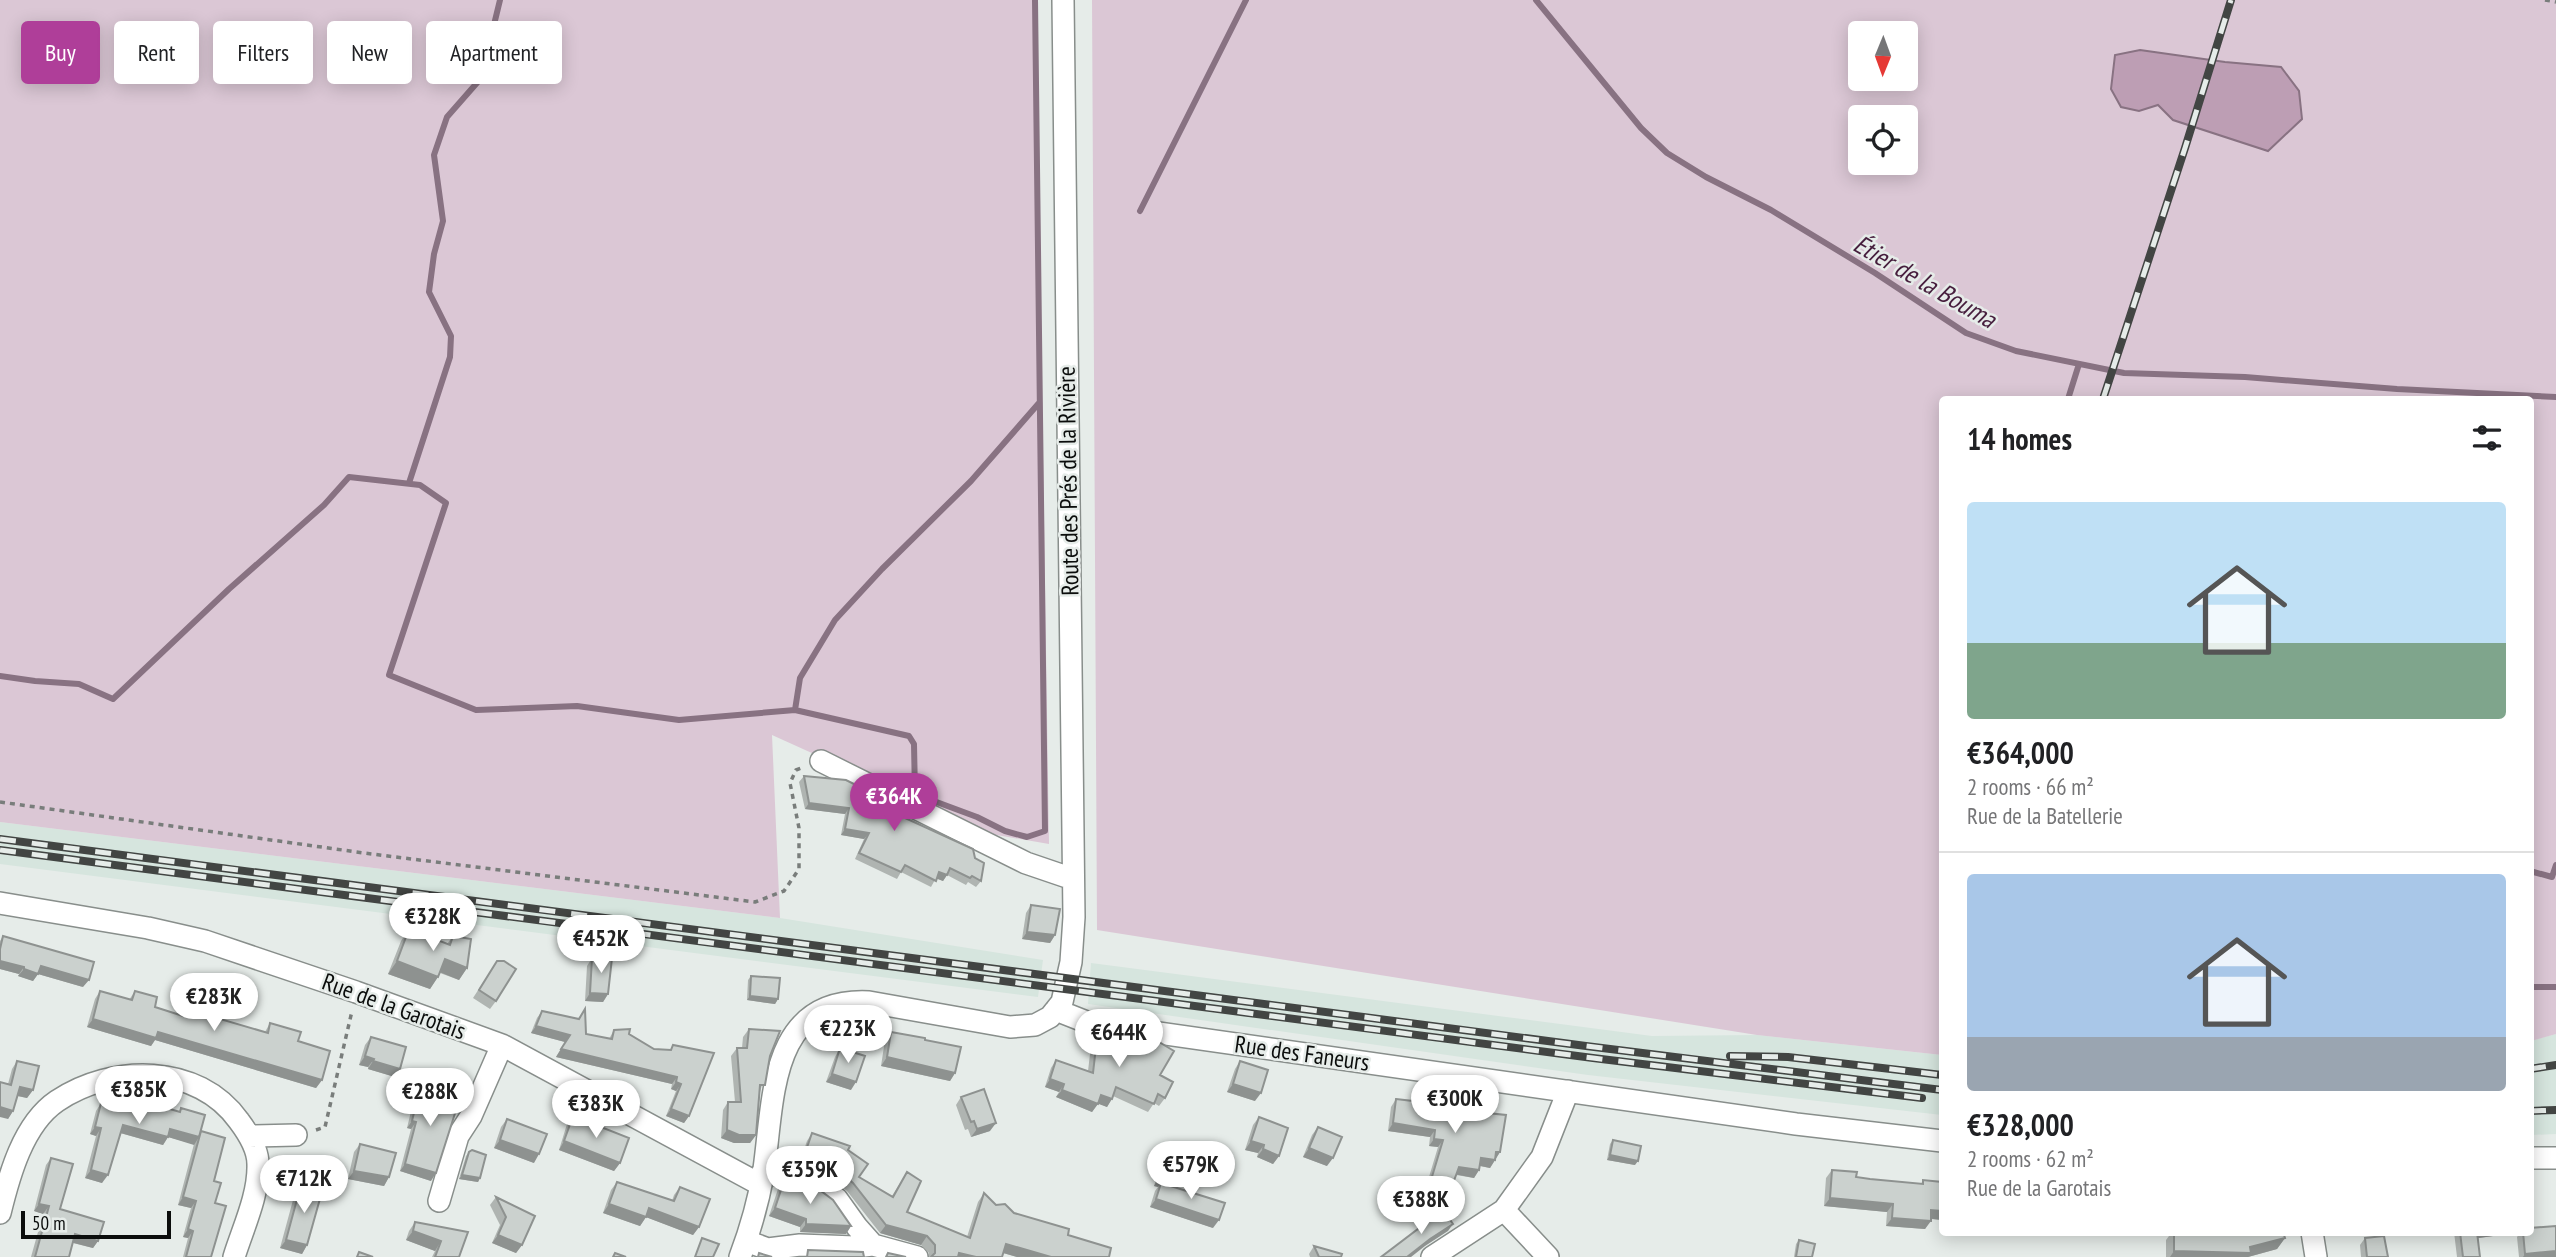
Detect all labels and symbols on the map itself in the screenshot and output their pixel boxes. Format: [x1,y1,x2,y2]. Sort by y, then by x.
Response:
north arrow [1848,21,1918,91]
water label: Étier de la Bouma [1848,227,2003,336]
street label: Route des Prés de la Rivière [1050,366,1086,596]
pin: €364K [845,774,943,833]
pin: €328K [384,894,482,953]
pin: €452K [552,916,650,975]
street label: Rue de la Garotais [318,966,470,1046]
pin: €283K [165,974,263,1033]
pin: €223K [799,1006,897,1065]
pin: €644K [1070,1010,1168,1069]
street label: Rue des Faneurs [1233,1028,1371,1078]
pin: €385K [90,1066,188,1126]
pin: €288K [381,1068,479,1128]
pin: €300K [1406,1076,1504,1135]
pin: €383K [547,1080,645,1140]
pin: €579K [1142,1142,1240,1201]
pin: €359K [761,1146,859,1206]
pin: €712K [255,1156,353,1215]
pin: €388K [1372,1176,1470,1236]
scale bar [21,1208,172,1240]

